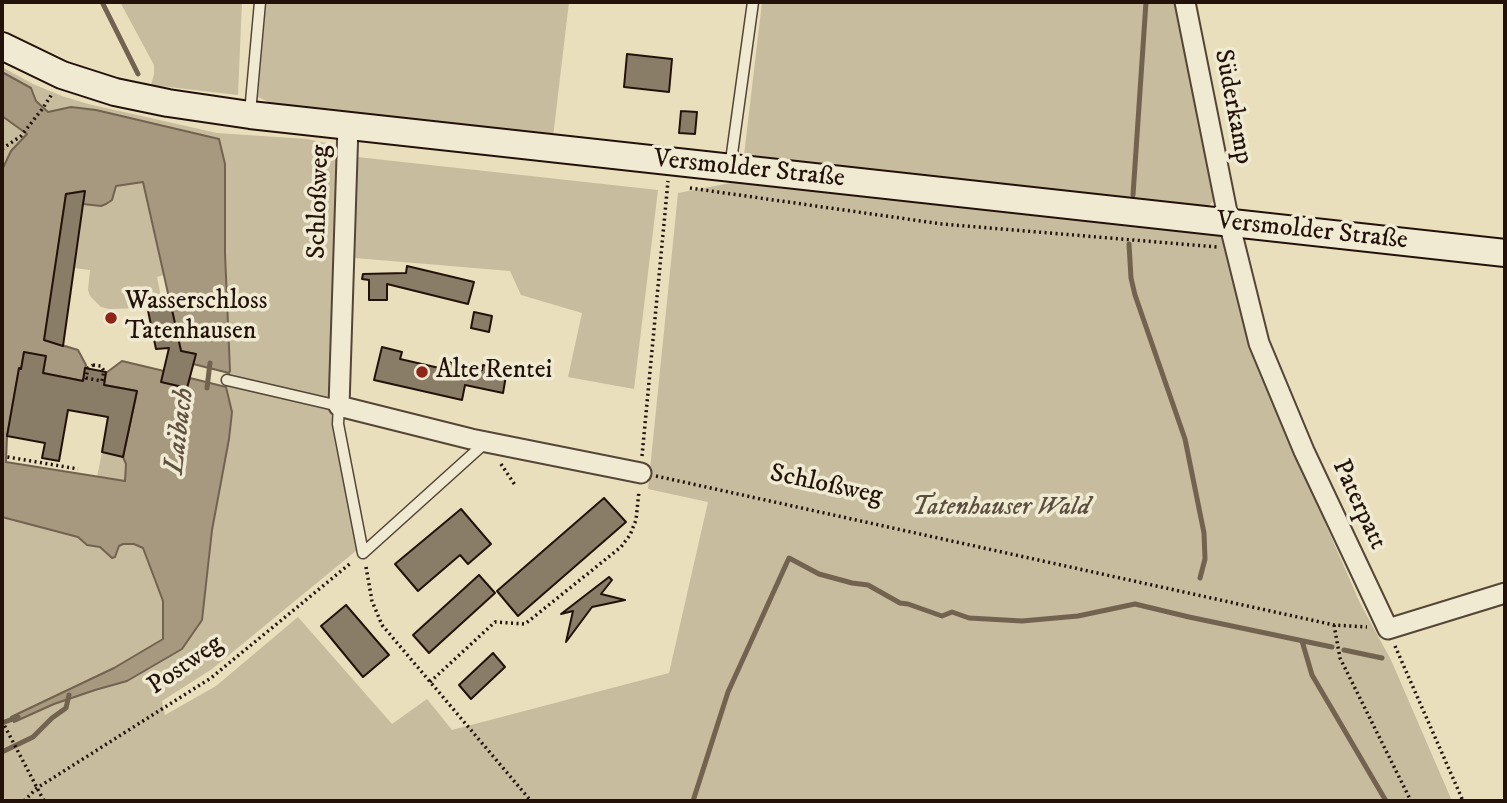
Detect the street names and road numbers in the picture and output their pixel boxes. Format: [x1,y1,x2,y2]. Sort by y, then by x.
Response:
street label: Süderkamp [1206,47,1258,167]
street label: Schloßweg [302,144,338,260]
street label: Versmolder Straße [652,144,846,196]
street label: Versmolder Straße [1215,206,1409,258]
street label: Paterpatt [1324,455,1392,555]
street label: Schloßweg [767,459,885,513]
street label: Postweg [143,629,229,703]

